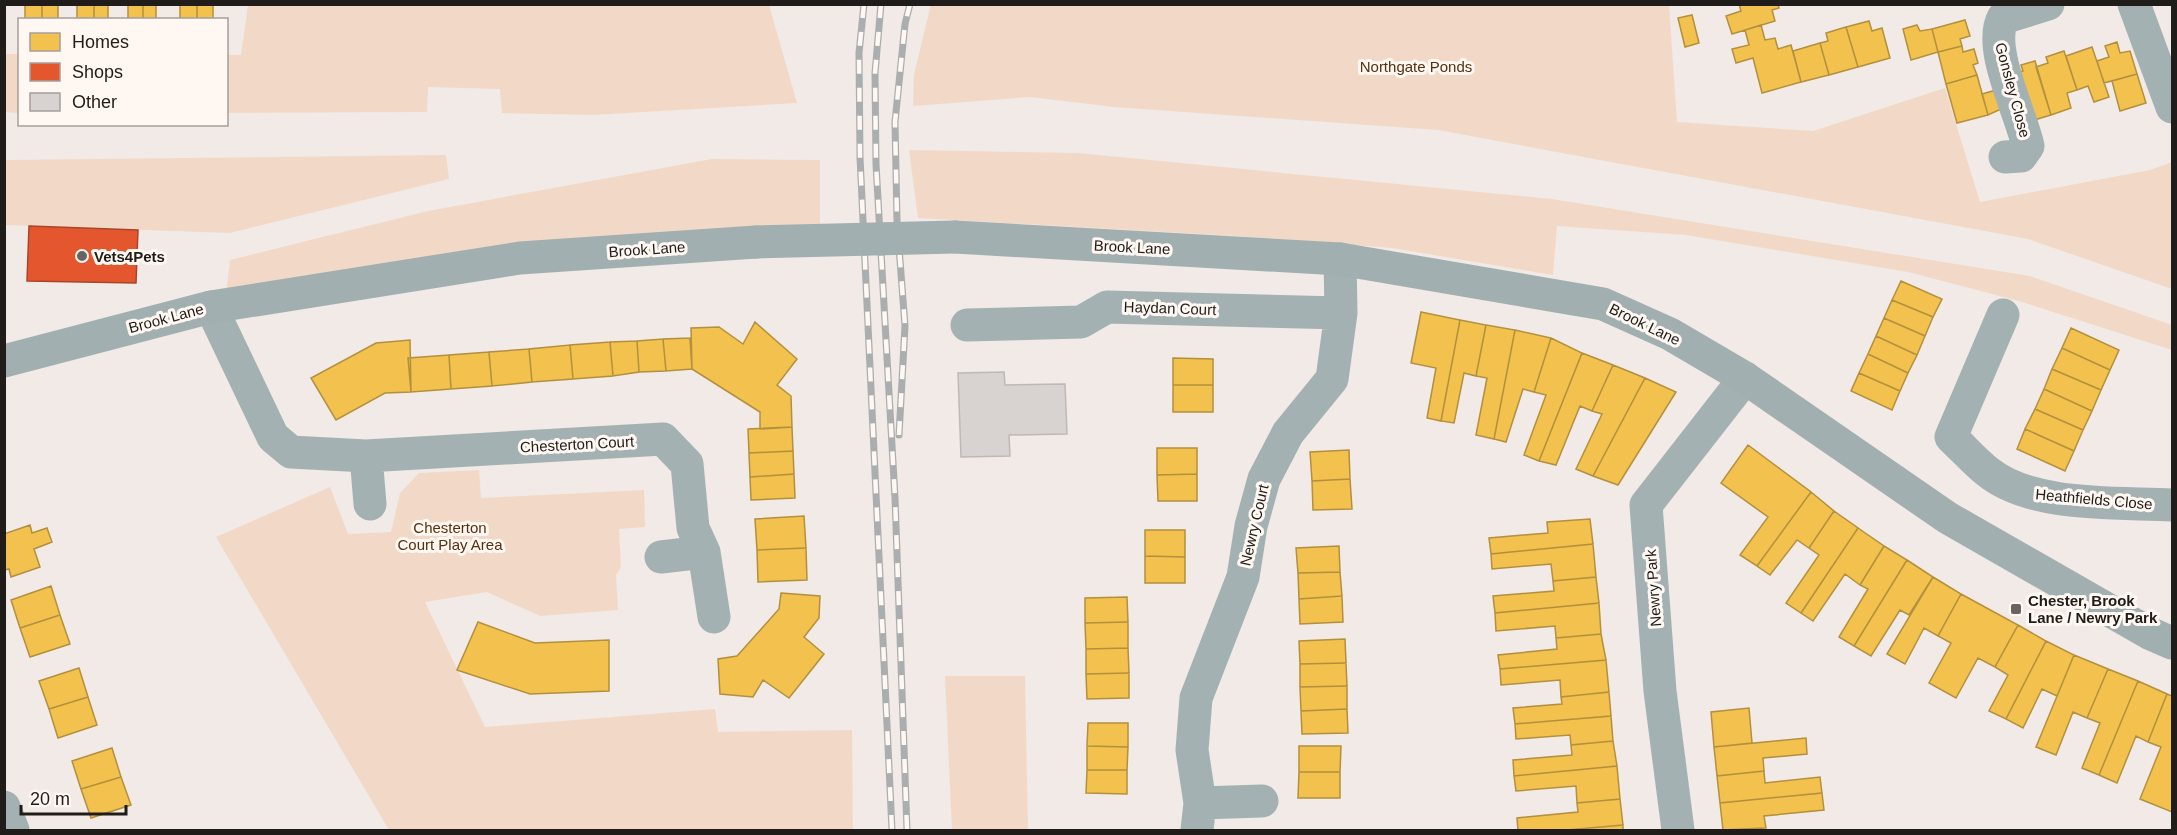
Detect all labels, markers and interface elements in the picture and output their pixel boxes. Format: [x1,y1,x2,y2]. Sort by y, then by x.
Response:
legend [18,18,228,126]
text: Homes [72,32,129,52]
street label: Gonsley Close [1992,41,2034,139]
park label: Northgate Ponds [1360,58,1472,75]
text: Shops [72,62,123,82]
text: Other [72,92,117,112]
street label: Brook Lane [1093,237,1171,257]
street label: Brook Lane [608,238,686,260]
place label: Vets4Pets [94,248,165,265]
marker: Vets4Pets [75,249,89,263]
street label: Haydan Court [1123,298,1217,318]
street label: Brook Lane [127,300,205,336]
street label: Brook Lane [1607,300,1683,348]
street label: Chesterton Court [520,432,635,455]
street label: Newry Court [1236,482,1272,568]
street label: Heathfields Close [2035,485,2153,513]
park label: Chesterton Court Play Area [397,519,503,553]
street label: Newry Park [1642,548,1664,627]
place label: Chester, Brook Lane / Newry Park [2028,592,2158,626]
marker: Chester, Brook Lane / Newry Park [2009,602,2023,616]
scale bar [21,778,126,816]
text: 20 m [30,789,70,809]

